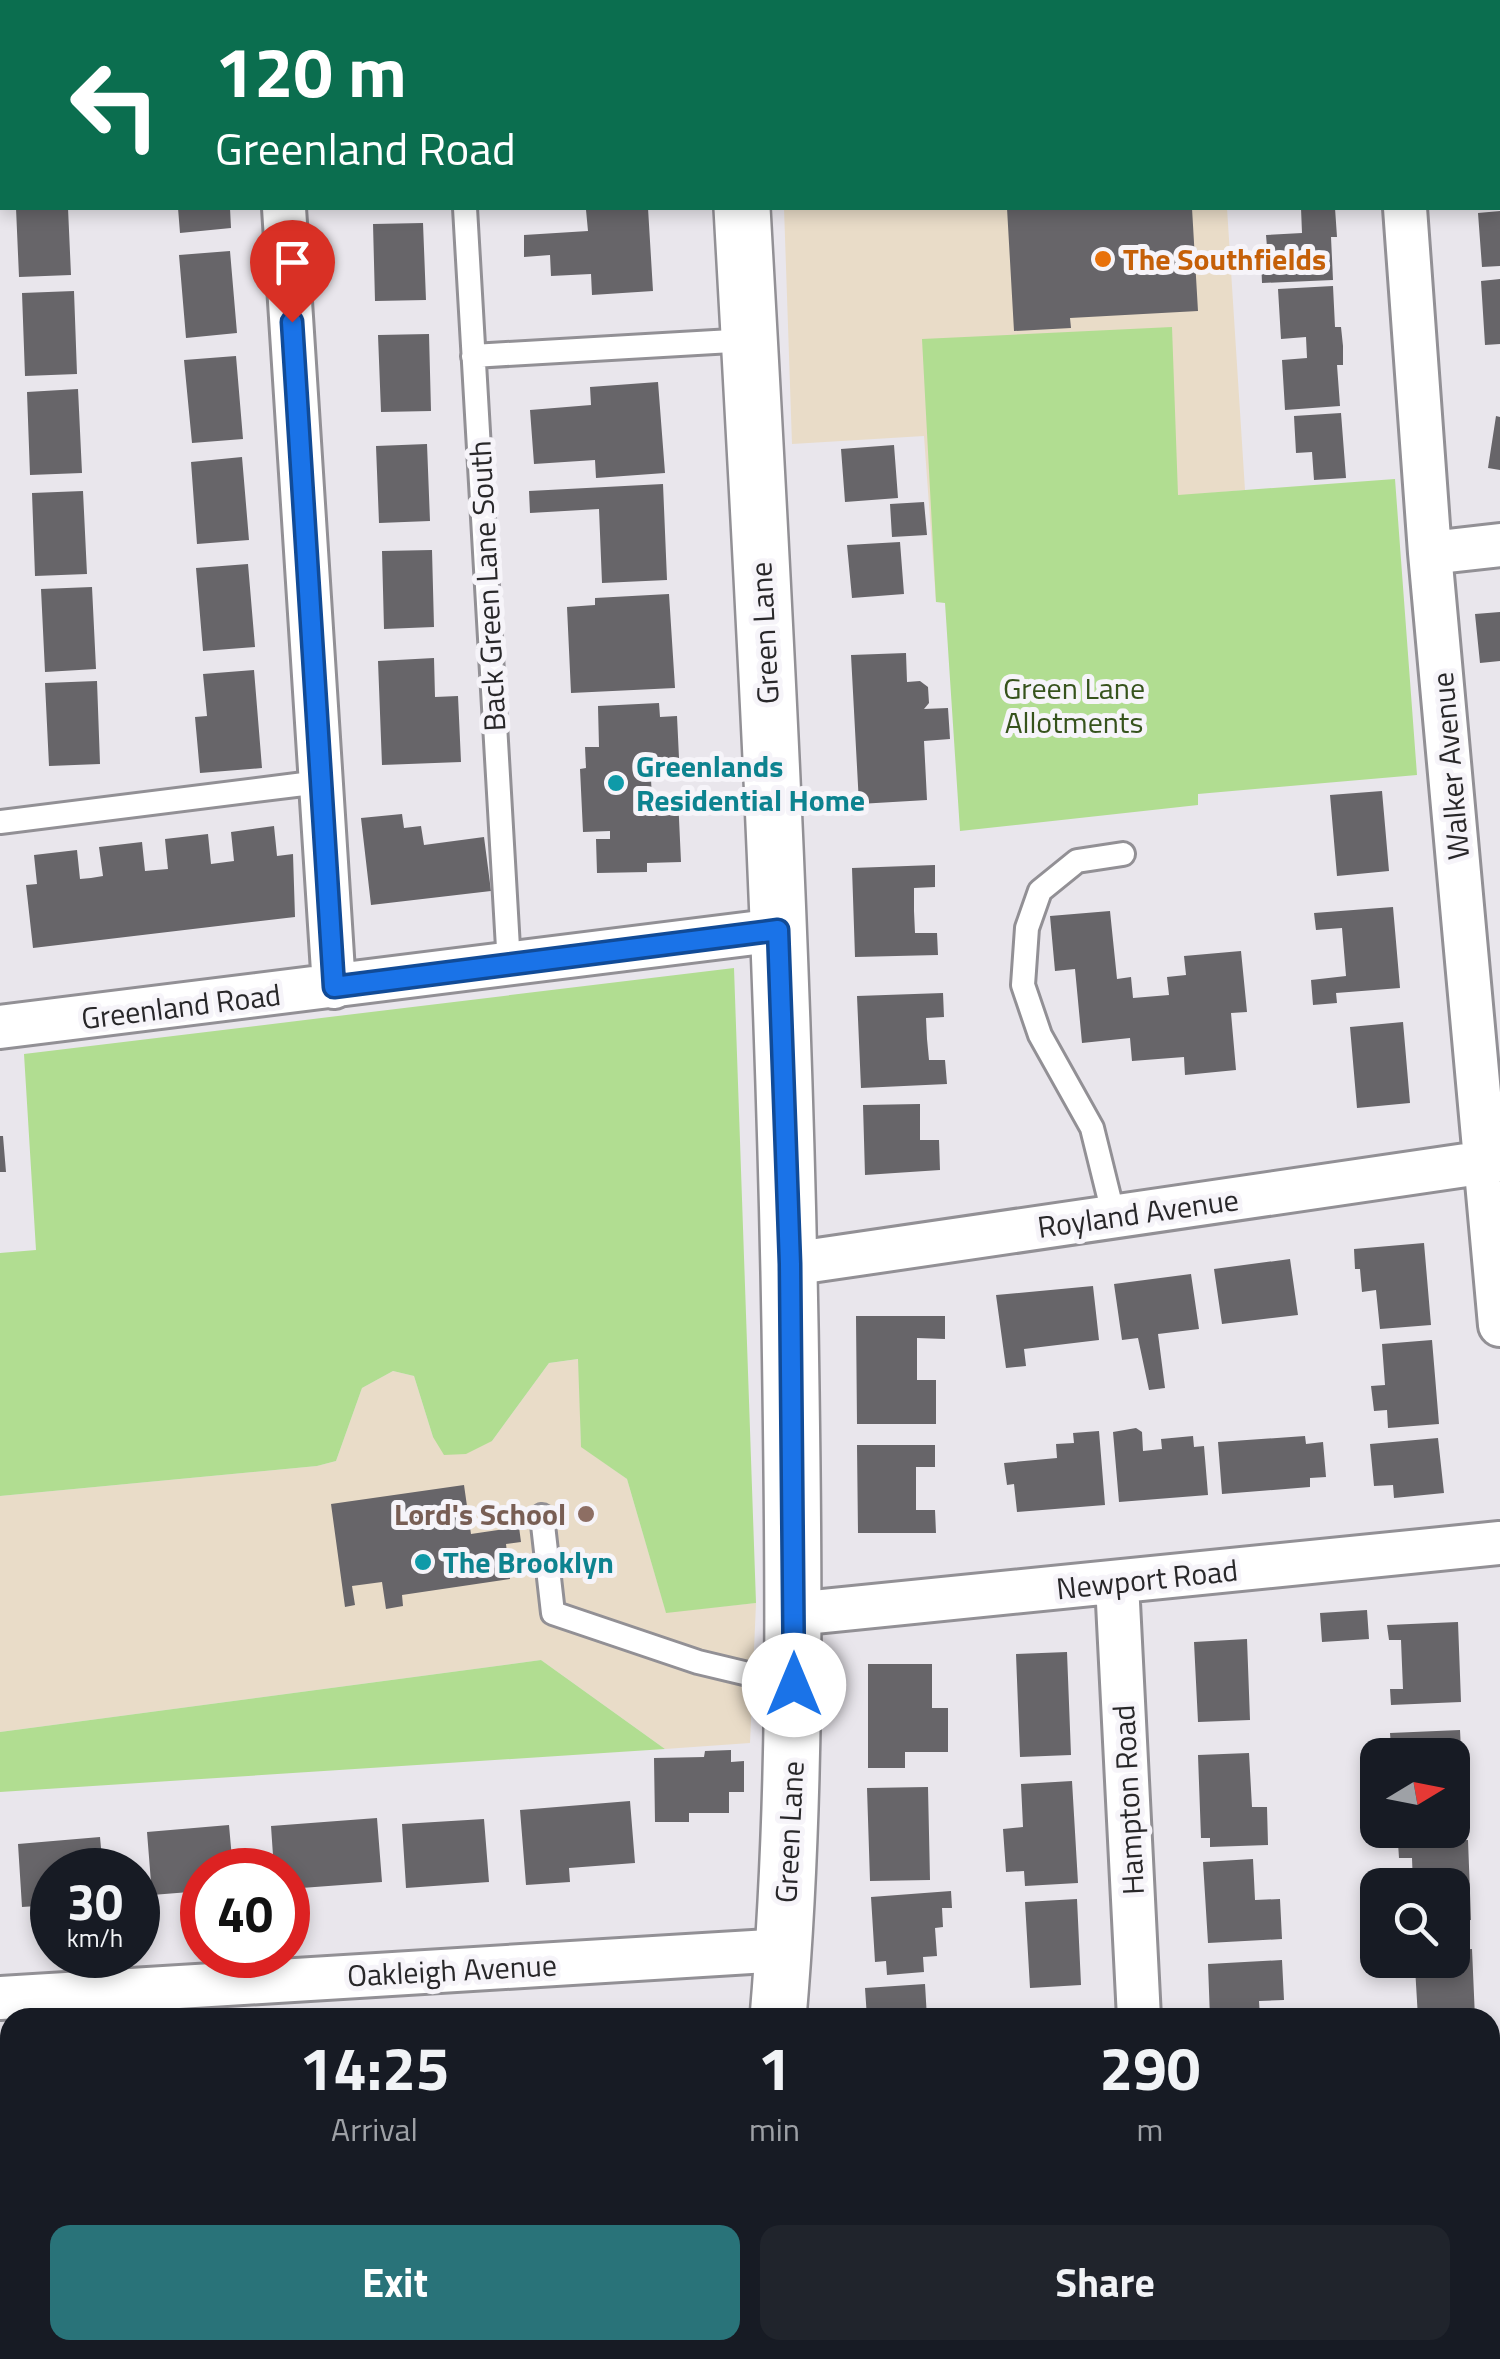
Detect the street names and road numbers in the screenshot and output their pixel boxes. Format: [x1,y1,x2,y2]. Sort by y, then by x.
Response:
street label: Back Green Lane South [456,439,518,733]
street label: Green Lane [737,561,791,705]
street label: Walker Avenue [1419,670,1481,862]
street label: Greenland Road [79,971,283,1041]
street label: Royland Avenue [1034,1176,1242,1250]
street label: Newport Road [1054,1547,1240,1611]
street label: Hampton Road [1100,1704,1156,1896]
street label: Green Lane [762,1760,816,1904]
street label: Oakleigh Avenue [346,1942,558,1998]

